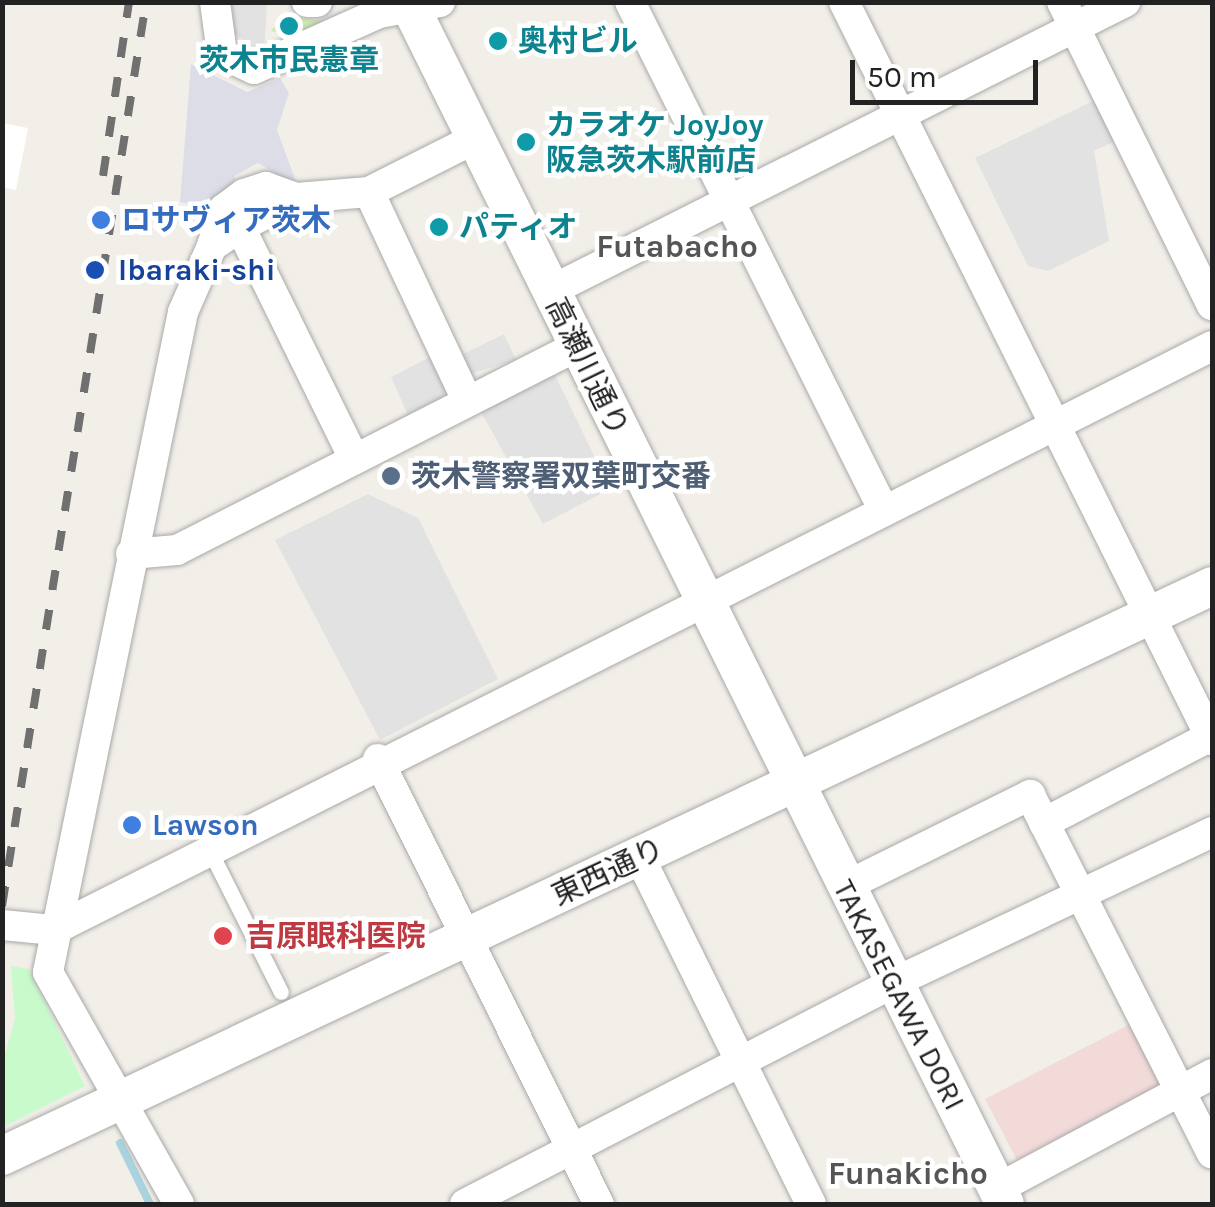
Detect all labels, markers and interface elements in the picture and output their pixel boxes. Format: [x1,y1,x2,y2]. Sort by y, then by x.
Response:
marker: 茨木市民憲章 [278,15,300,37]
place label: 奥村ビル [518,23,638,59]
marker: 奥村ビル [487,30,509,52]
scale bar [855,40,1042,102]
place label: 茨木市民憲章 [199,42,379,78]
text: 50 m [867,59,937,95]
place label: カラオケ JoyJoy 阪急茨木駅前店 [546,107,764,178]
marker: カラオケ JoyJoy 阪急茨木駅前店 [515,131,537,153]
place label: ロサヴィア茨木 [121,202,331,238]
marker: ロサヴィア茨木 [90,209,112,231]
place label: パティオ [459,209,579,245]
marker: パティオ [428,216,450,238]
district label: Futabacho [596,228,758,266]
place label: Ibaraki-shi [118,252,276,288]
marker: Ibaraki-shi [82,257,108,283]
street label: 高瀬川通り [538,292,636,442]
place label: 茨木警察署双葉町交番 [411,458,711,494]
marker: 茨木警察署双葉町交番 [380,465,402,487]
place label: Lawson [152,807,259,843]
marker: Lawson [121,814,143,836]
street label: 東西通り [546,830,670,914]
street label: TAKASEGAWA DORI [825,874,973,1116]
place label: 吉原眼科医院 [246,918,426,954]
marker: 吉原眼科医院 [210,923,236,949]
district label: Funakicho [828,1155,988,1193]

